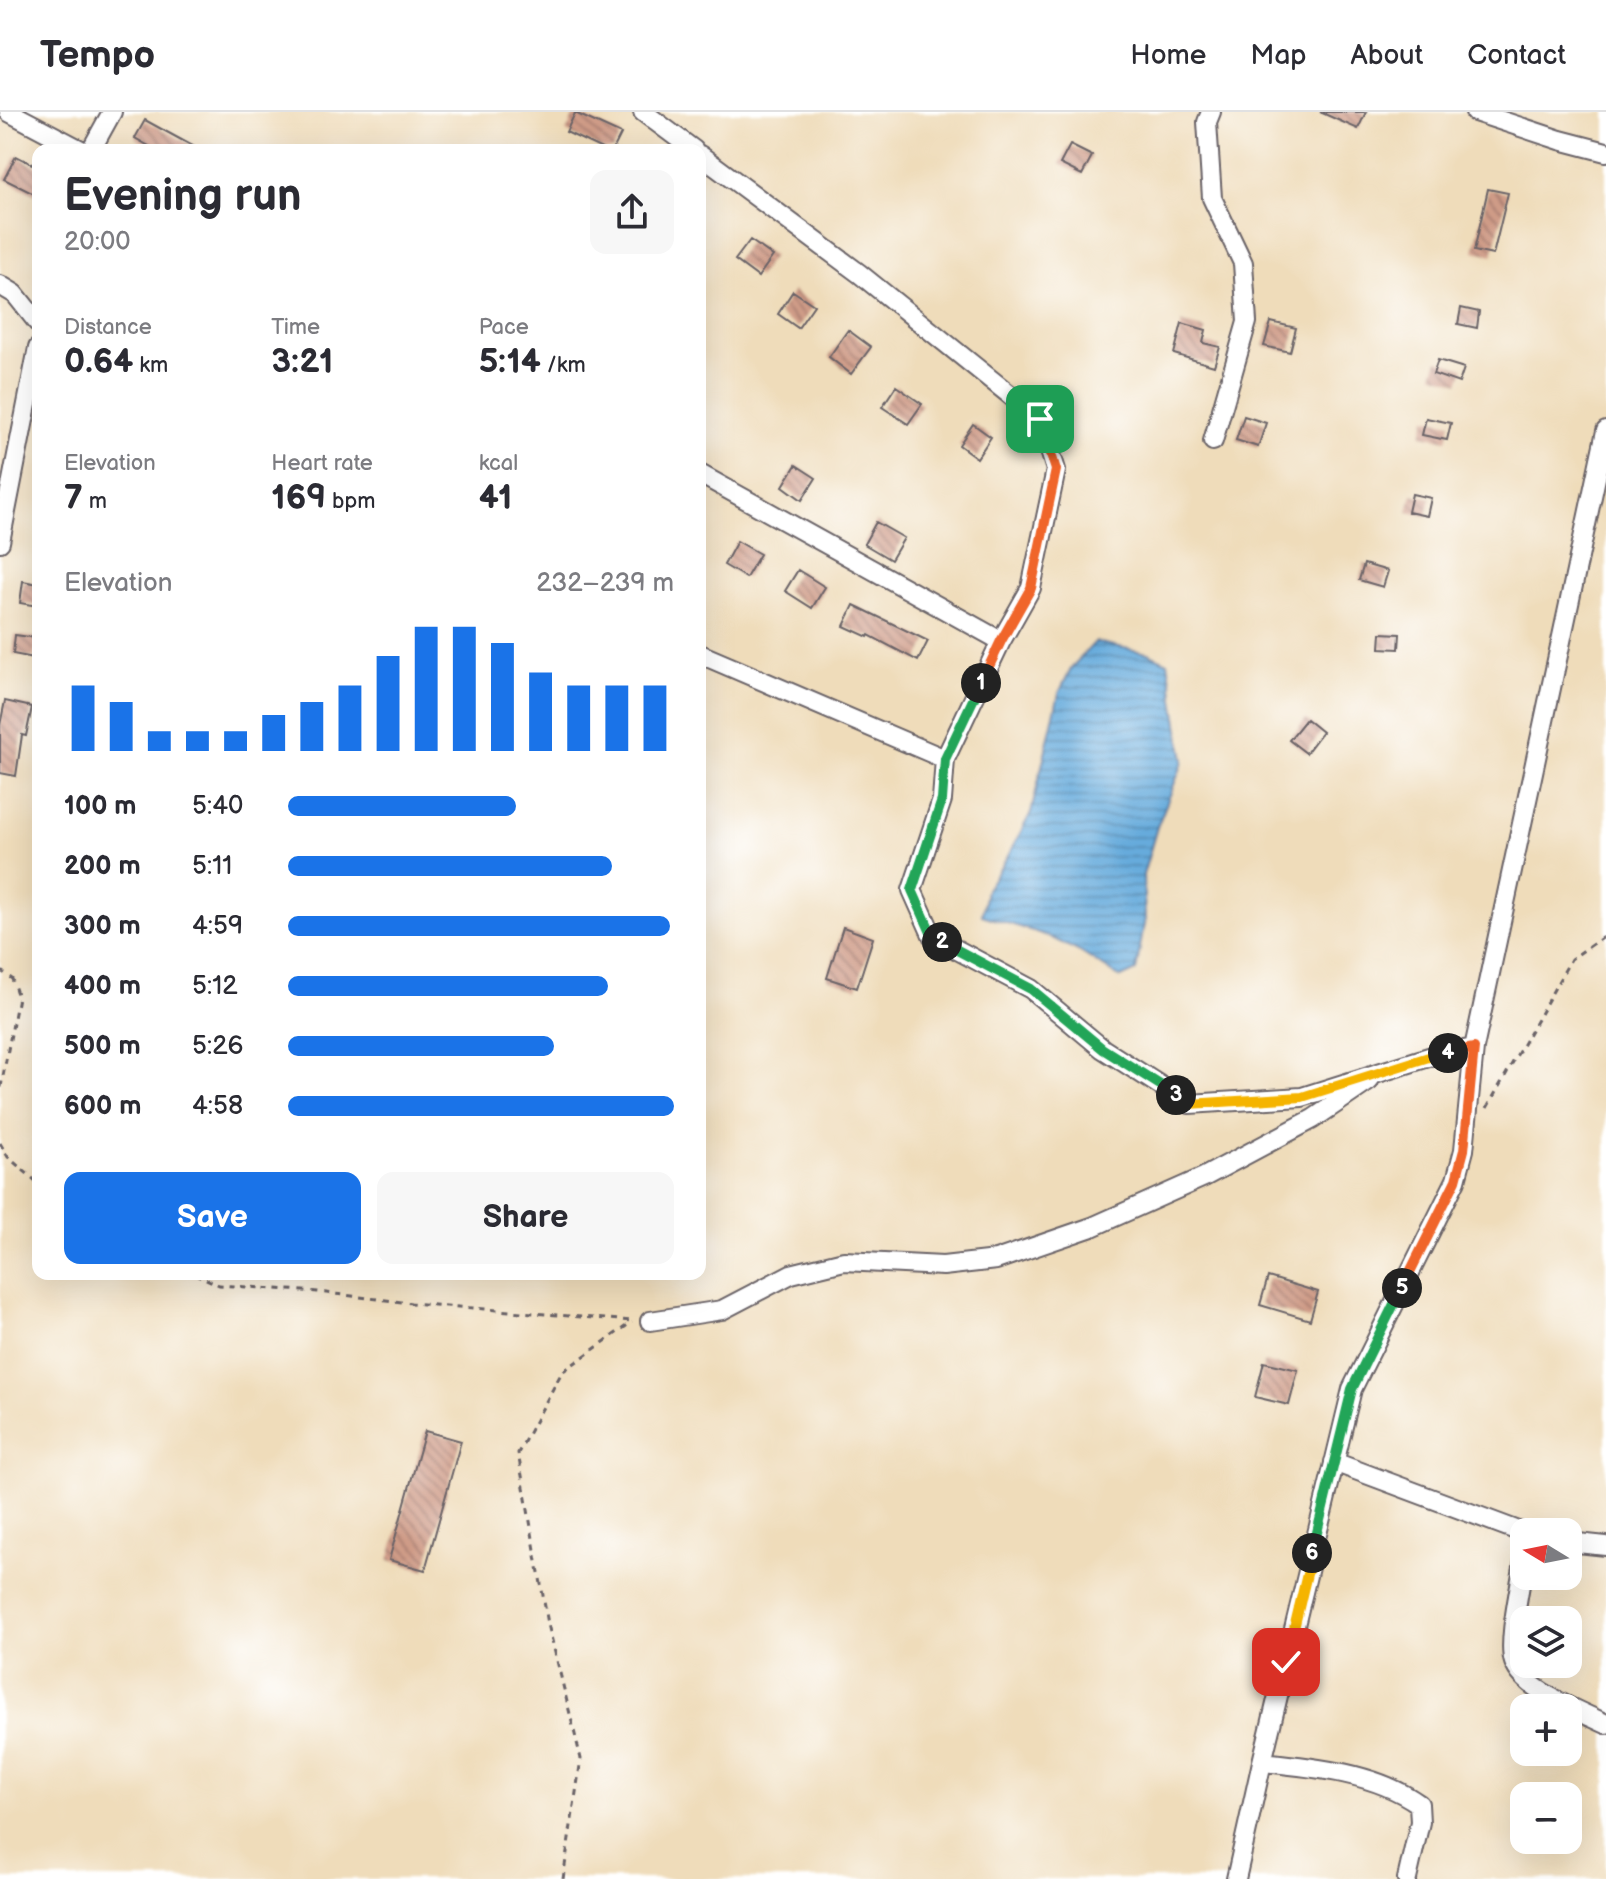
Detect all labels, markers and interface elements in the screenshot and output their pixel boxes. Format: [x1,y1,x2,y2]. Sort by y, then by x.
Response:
text: Tempo [40,33,155,78]
text: Home [1130,39,1206,72]
text: Map [1250,39,1307,72]
text: About [1351,39,1423,72]
text: Contact [1467,39,1566,72]
text: Evening run [64,170,301,223]
button: share [590,170,674,254]
text: 20:00 [64,227,130,258]
text: Distance [64,314,152,341]
text: Time [271,314,320,341]
text: Pace [479,314,529,341]
text: 0.64 [64,341,133,382]
text: 3:21 [271,341,333,382]
text: 5:14 [479,341,541,382]
text: km [133,352,168,379]
text: /km [541,352,586,379]
pin [1006,385,1074,453]
icon: arrive [1018,397,1062,441]
text: Elevation [64,450,156,477]
text: Heart rate [271,450,373,477]
text: kcal [479,450,518,477]
text: 7 [64,477,83,518]
text: 169 [271,477,326,518]
text: 41 [479,477,512,518]
text: m [83,488,107,515]
text: bpm [326,488,375,515]
text: Elevation [64,568,172,599]
text: 232–239 m [536,568,674,599]
pin: 1 [961,663,1001,703]
text: 1 [976,669,986,696]
text: 100 m [64,791,137,822]
text: 5:40 [192,791,243,822]
text: 200 m [64,851,141,882]
text: 5:11 [192,851,232,882]
text: 300 m [64,911,141,942]
text: 4:59 [192,911,243,942]
pin: 2 [922,922,962,962]
text: 2 [935,928,949,955]
text: 400 m [64,971,141,1002]
text: 5:12 [192,971,238,1002]
text: 500 m [64,1031,141,1062]
text: 5:26 [192,1031,243,1062]
pin: 4 [1428,1033,1468,1073]
text: 4 [1442,1039,1454,1066]
pin: 3 [1156,1075,1196,1115]
text: 3 [1170,1081,1182,1108]
text: 600 m [64,1091,141,1122]
text: 4:58 [192,1091,243,1122]
button: Save [64,1172,361,1264]
button: Share [377,1172,674,1264]
pin: 5 [1382,1268,1422,1308]
text: 5 [1396,1274,1408,1301]
north arrow [1510,1518,1582,1590]
map controls [1510,1518,1582,1854]
pin: 6 [1292,1533,1332,1573]
text: 6 [1305,1539,1319,1566]
button: layers [1510,1606,1582,1678]
pin [1252,1628,1320,1696]
icon: check [1264,1640,1308,1684]
button: + [1510,1694,1582,1766]
button: − [1510,1782,1582,1854]

